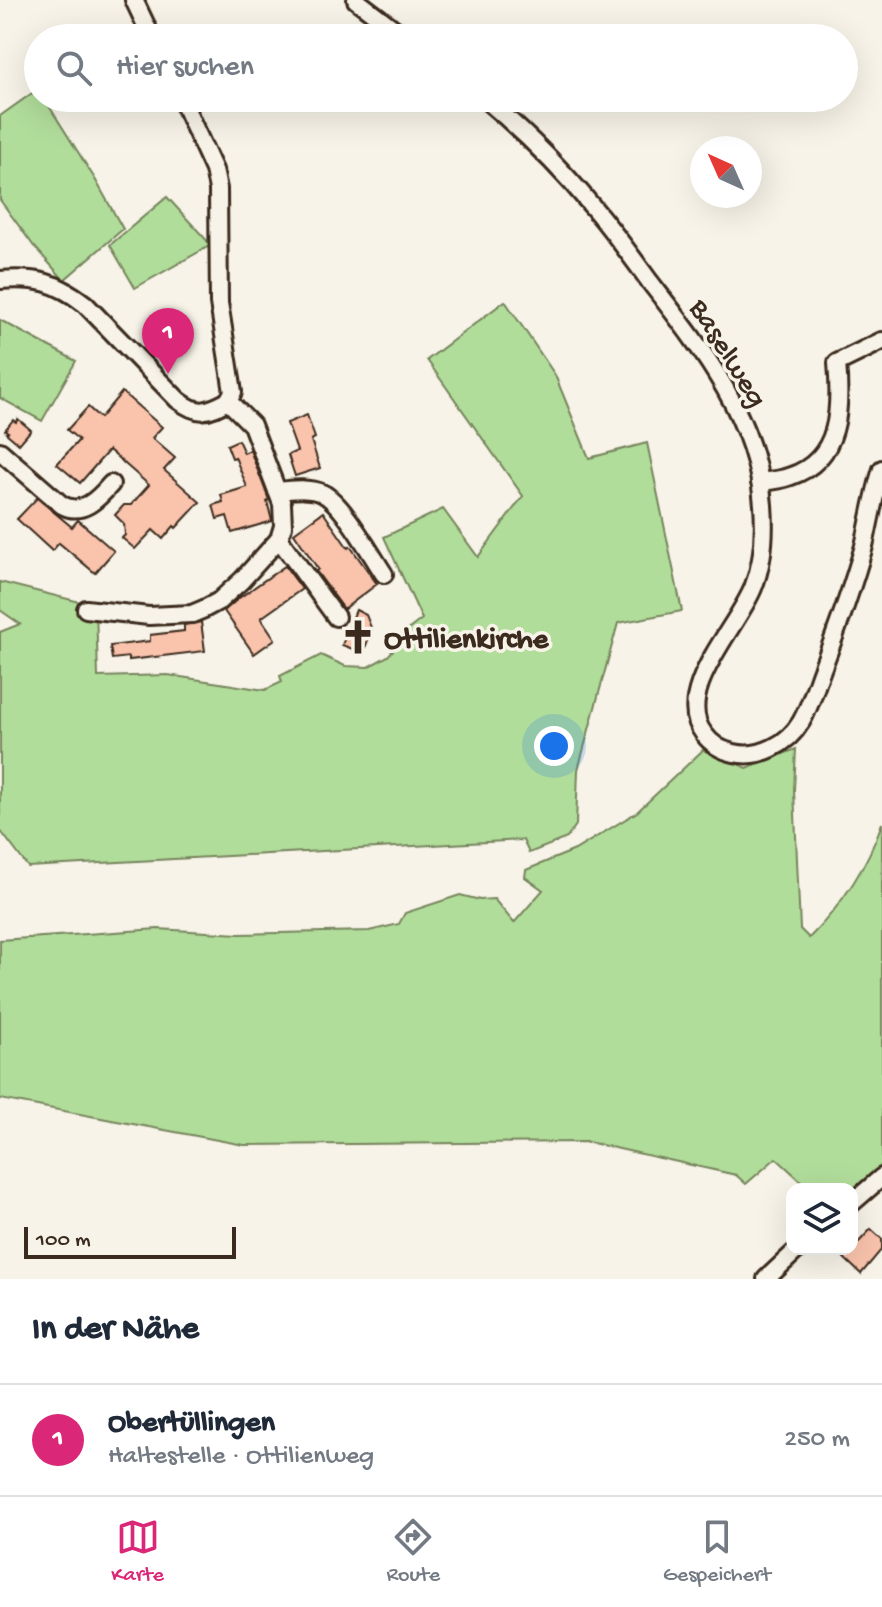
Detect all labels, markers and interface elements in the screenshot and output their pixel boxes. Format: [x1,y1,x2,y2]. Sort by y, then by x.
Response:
search box [24,24,858,112]
icon: search [52,46,96,90]
text: Hier suchen [116,51,254,86]
north arrow [690,136,762,208]
street label: Baselweg [679,293,773,415]
pin: 1 [142,308,194,374]
church icon: Ottilienkirche [339,618,377,656]
place label: Ottilienkirche [384,624,550,659]
your location [534,726,574,766]
map controls [786,1183,858,1255]
button: layers [786,1183,858,1255]
scale bar [24,1223,236,1259]
text: 100 m [36,1228,91,1254]
text: In der Nähe [32,1311,199,1351]
text: Obertüllingen [108,1407,275,1442]
text: 1 [53,1425,63,1456]
text: 250 m [784,1425,850,1456]
text: Haltestelle · Ottilienweg [108,1442,374,1473]
tab: Karte [111,1515,164,1589]
tab: Route [387,1515,440,1589]
tab: Gespeichert [663,1515,771,1589]

